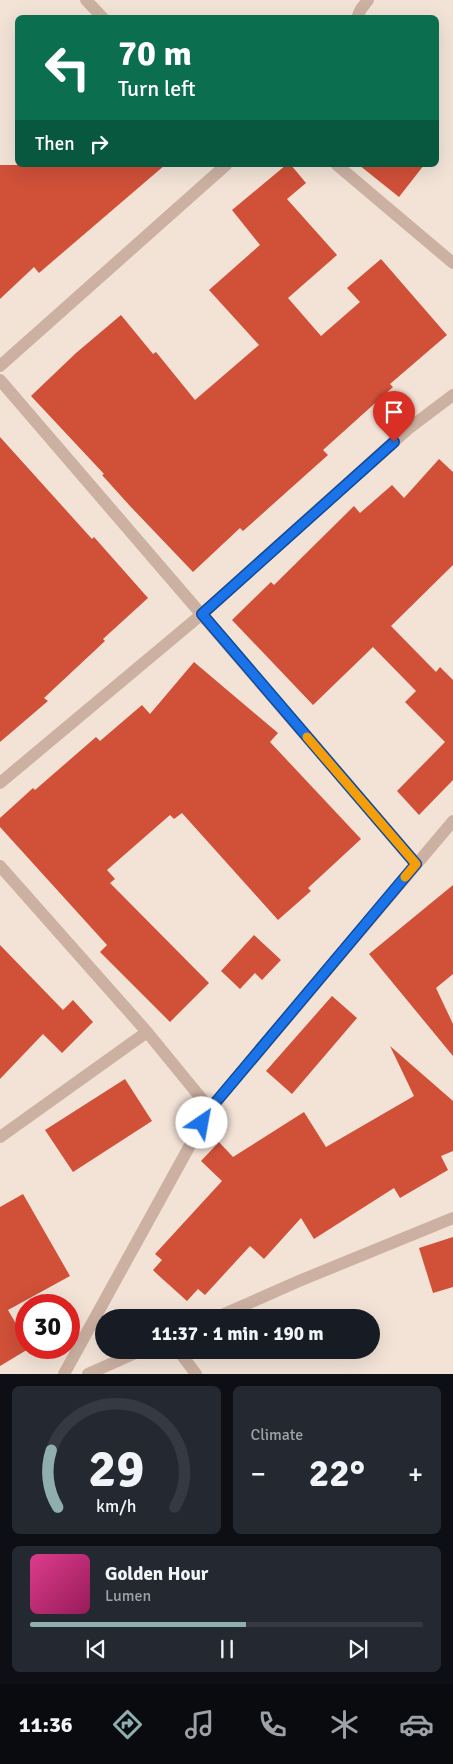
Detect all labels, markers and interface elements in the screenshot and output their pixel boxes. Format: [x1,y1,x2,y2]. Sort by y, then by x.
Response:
text: 70 m [118,32,192,75]
icon: left [35,35,100,100]
text: Turn left [118,75,196,102]
icon: right [85,130,113,158]
text: Then [35,132,75,156]
pin [373,391,415,442]
icon: arrive [380,398,408,426]
position arrow [175,1096,227,1148]
speed limit sign: 30 [15,1294,80,1359]
text: 11:37 · 1 min · 190 m [151,1322,324,1346]
text: Climate [251,1425,303,1445]
text: 29 [88,1437,144,1501]
text: 22° [309,1450,365,1497]
text: − [251,1457,266,1491]
text: + [408,1457,423,1491]
text: km/h [96,1495,136,1517]
text: Golden Hour [105,1562,208,1586]
text: Lumen [105,1586,151,1606]
icon: previous [82,1635,110,1663]
icon: pause [213,1635,241,1663]
icon: next [344,1635,372,1663]
icon: directions [110,1707,145,1742]
icon: music [182,1707,217,1742]
icon: phone [255,1707,290,1742]
icon: climate [327,1707,362,1742]
icon: car [399,1707,434,1742]
text: 11:36 [19,1711,73,1738]

